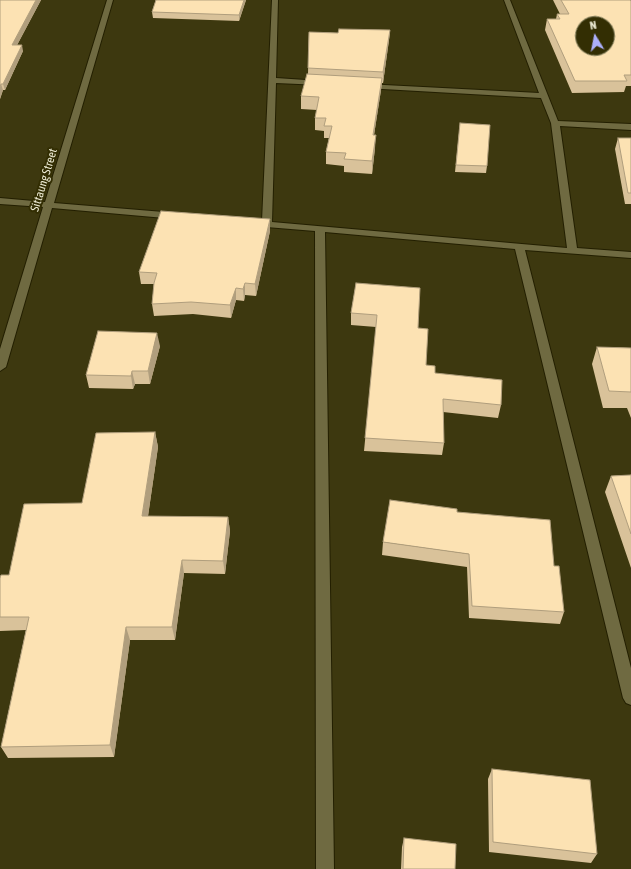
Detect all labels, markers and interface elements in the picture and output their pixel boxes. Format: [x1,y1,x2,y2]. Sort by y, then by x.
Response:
north arrow [575,16,615,56]
text: N [589,19,597,32]
street label: Sittaung Street [28,147,60,213]

